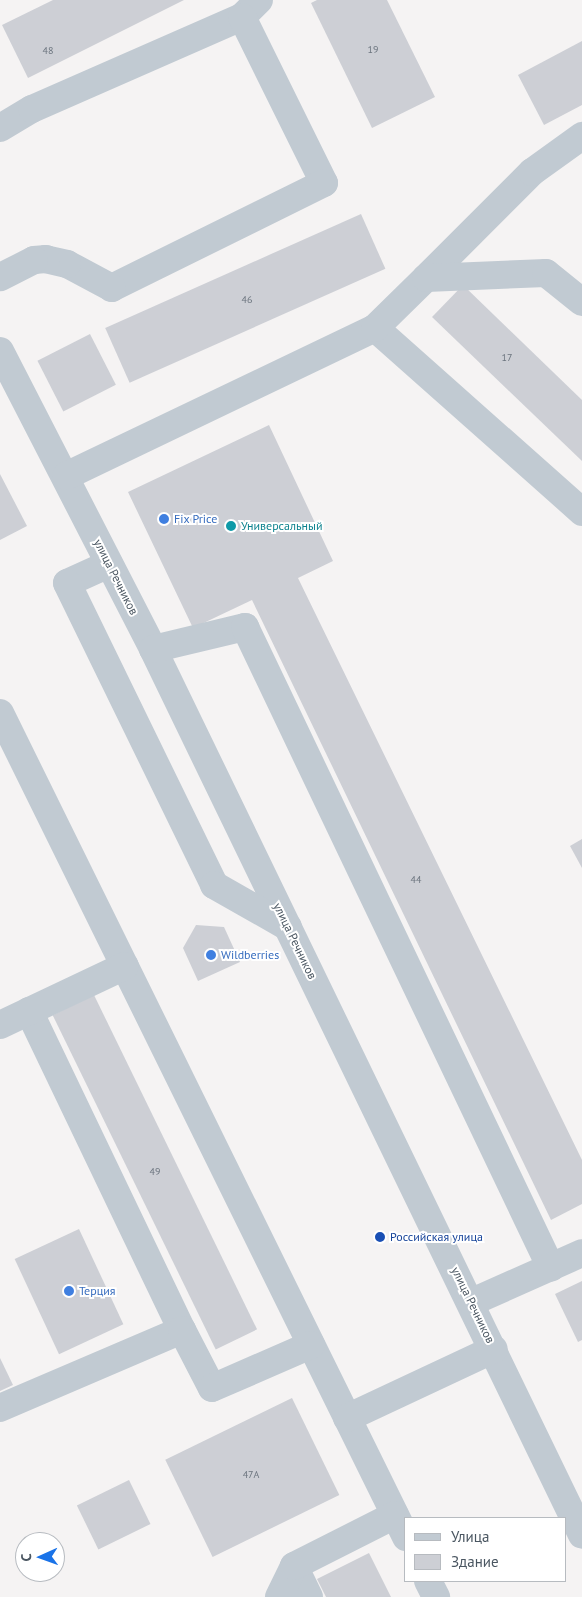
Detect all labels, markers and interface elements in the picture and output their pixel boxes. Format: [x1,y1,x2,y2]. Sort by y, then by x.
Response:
house number: 19 [368,44,378,56]
house number: 48 [43,45,53,57]
house number: 46 [242,294,252,306]
house number: 17 [502,352,512,364]
place label: Fix Price [174,512,218,526]
marker: Fix Price [158,513,170,525]
place label: Универсальный [241,519,323,533]
marker: Универсальный [225,520,237,532]
street label: улица Речников [91,537,141,617]
house number: 44 [411,874,421,886]
street label: улица Речников [270,901,320,981]
place label: Wildberries [221,948,279,962]
marker: Wildberries [205,949,217,961]
house number: 49 [150,1166,160,1178]
place label: Российская улица [390,1230,483,1244]
marker: Российская улица [374,1231,386,1243]
street label: улица Речников [448,1265,498,1345]
place label: Терция [79,1284,116,1298]
marker: Терция [63,1285,75,1297]
house number: 47А [243,1469,259,1481]
legend [404,1517,567,1582]
text: Улица [451,1527,489,1546]
north arrow [15,1532,65,1582]
text: Здание [451,1552,499,1571]
text: С [17,1553,35,1562]

